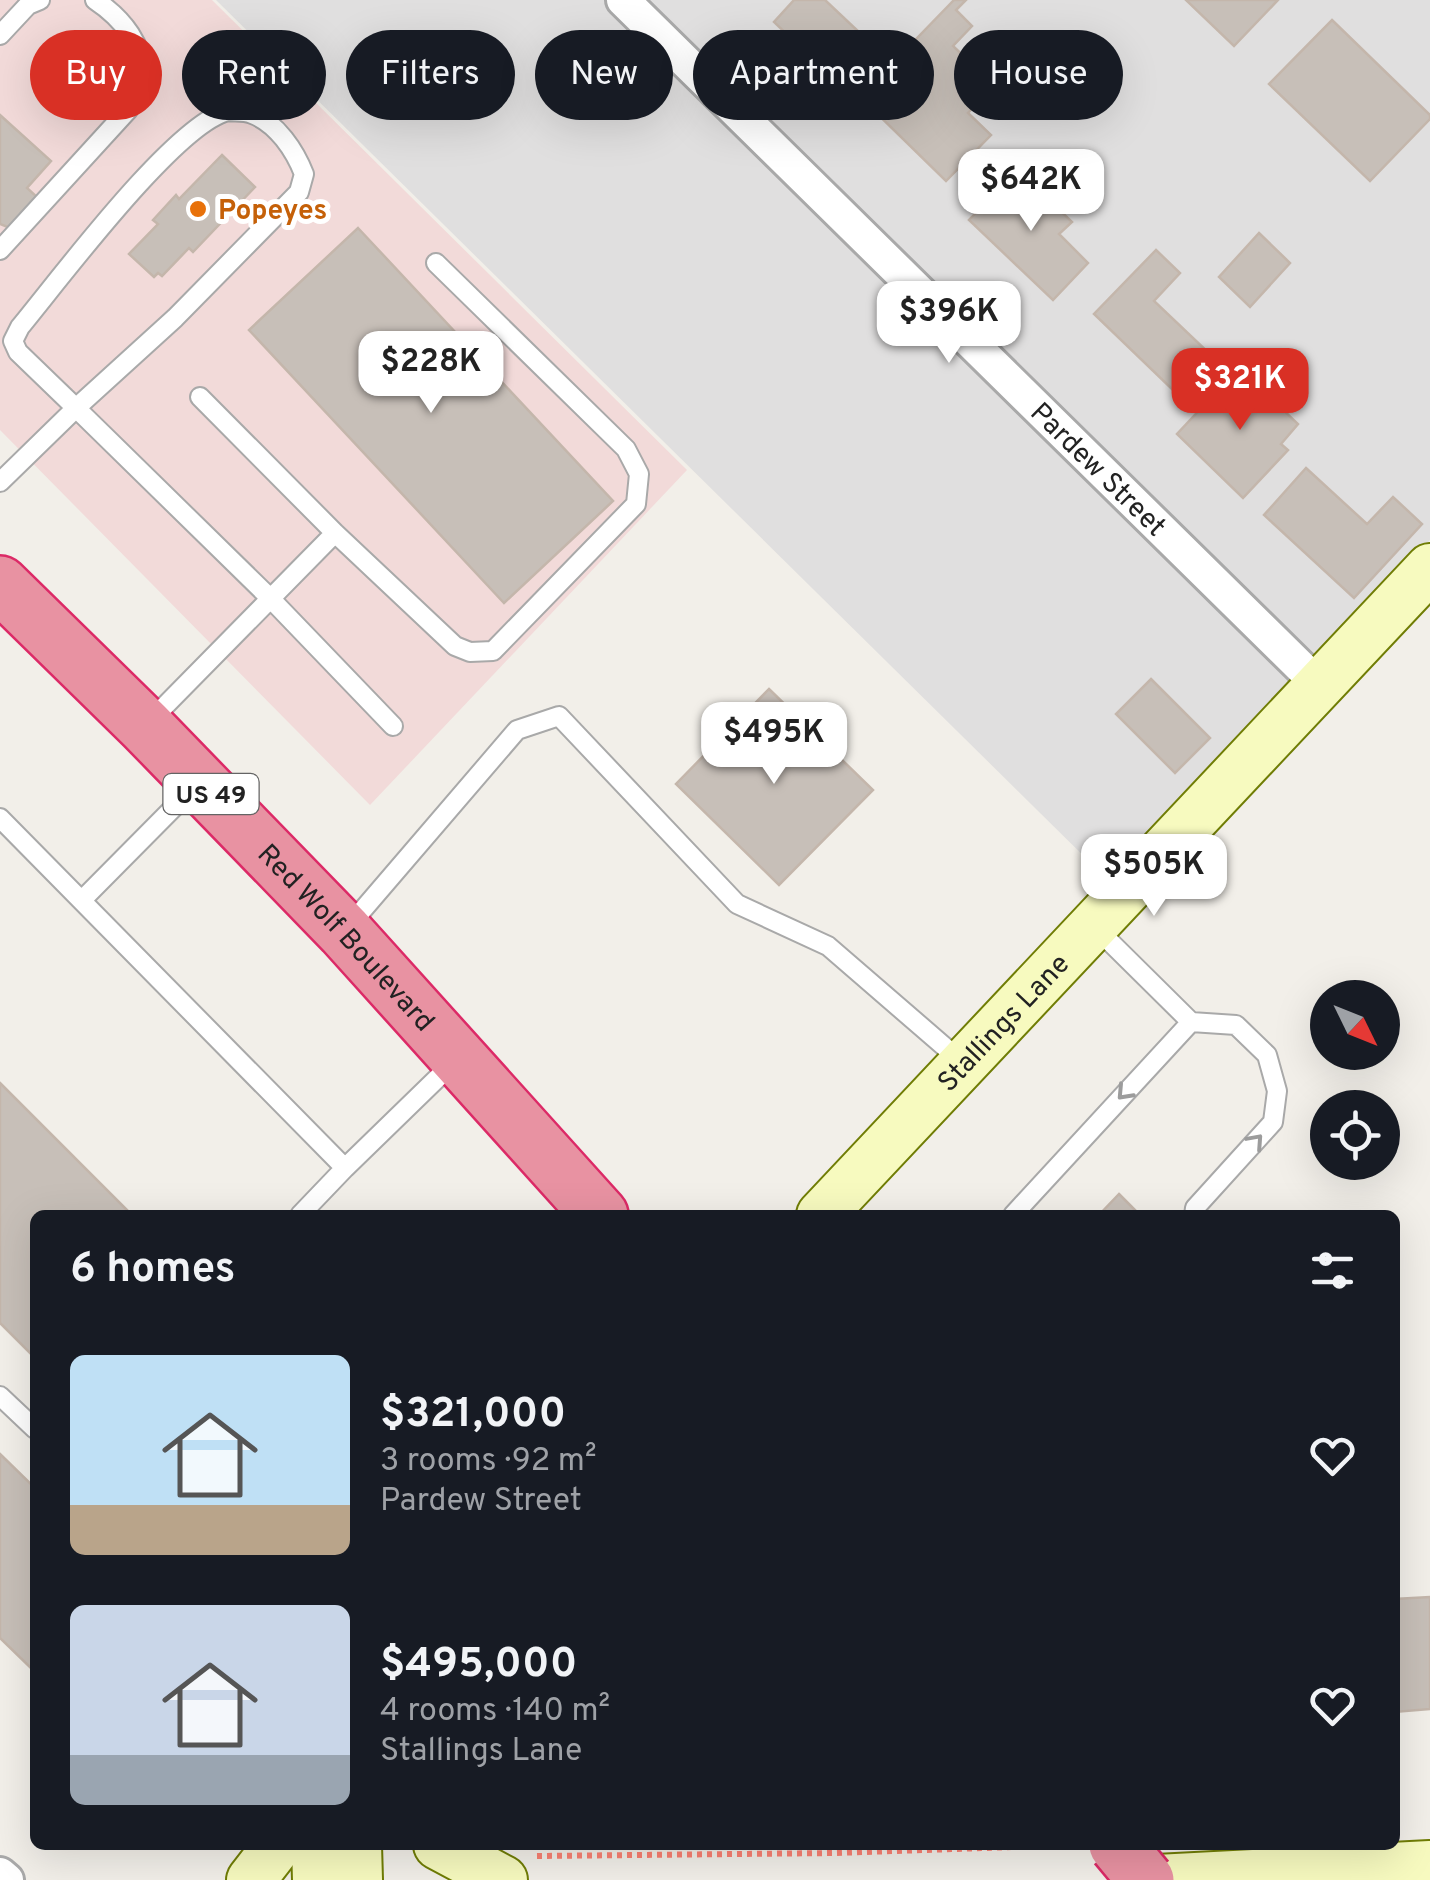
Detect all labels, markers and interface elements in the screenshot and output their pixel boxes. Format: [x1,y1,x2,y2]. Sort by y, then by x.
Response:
chip: Buy [30,30,162,120]
chip: Rent [182,30,326,120]
chip: Filters [346,30,515,120]
chip: New [535,30,673,120]
chip: Apartment [693,30,934,120]
chip: House [954,30,1123,120]
pin: $642K [961,149,1101,234]
text: $642K [980,161,1082,201]
place label: Popeyes [218,194,327,230]
marker: Popeyes [187,198,209,220]
pin: $396K [879,281,1019,366]
text: $396K [899,293,999,333]
pin: $228K [361,331,501,416]
text: $228K [380,343,482,383]
pin: $321K [1170,348,1310,433]
text: $321K [1194,360,1286,400]
street label: Pardew Street [1021,396,1173,546]
pin: $495K [704,702,844,787]
text: $495K [723,714,825,754]
road number: US 49 [164,774,258,814]
pin: $505K [1084,834,1224,919]
street label: Red Wolf Boulevard [248,838,441,1040]
text: $505K [1103,846,1205,886]
street label: Stallings Lane [931,947,1079,1101]
north arrow [1310,980,1400,1070]
map controls [1310,980,1400,1180]
one-way arrow [1118,1082,1136,1100]
button: locate [1310,1090,1400,1180]
one-way arrow [1244,1134,1262,1153]
icon: filters [1305,1243,1360,1298]
text: 6 homes [70,1244,235,1297]
text: $321,000 [380,1389,566,1442]
icon: home [150,1395,270,1515]
icon: heart [1305,1428,1360,1483]
text: 3 rooms · 92 m² [380,1442,597,1482]
text: Pardew Street [380,1482,582,1522]
text: $495,000 [380,1639,577,1692]
icon: home [150,1645,270,1765]
icon: heart [1305,1678,1360,1733]
text: 4 rooms · 140 m² [380,1692,610,1732]
text: Stallings Lane [380,1732,582,1772]

